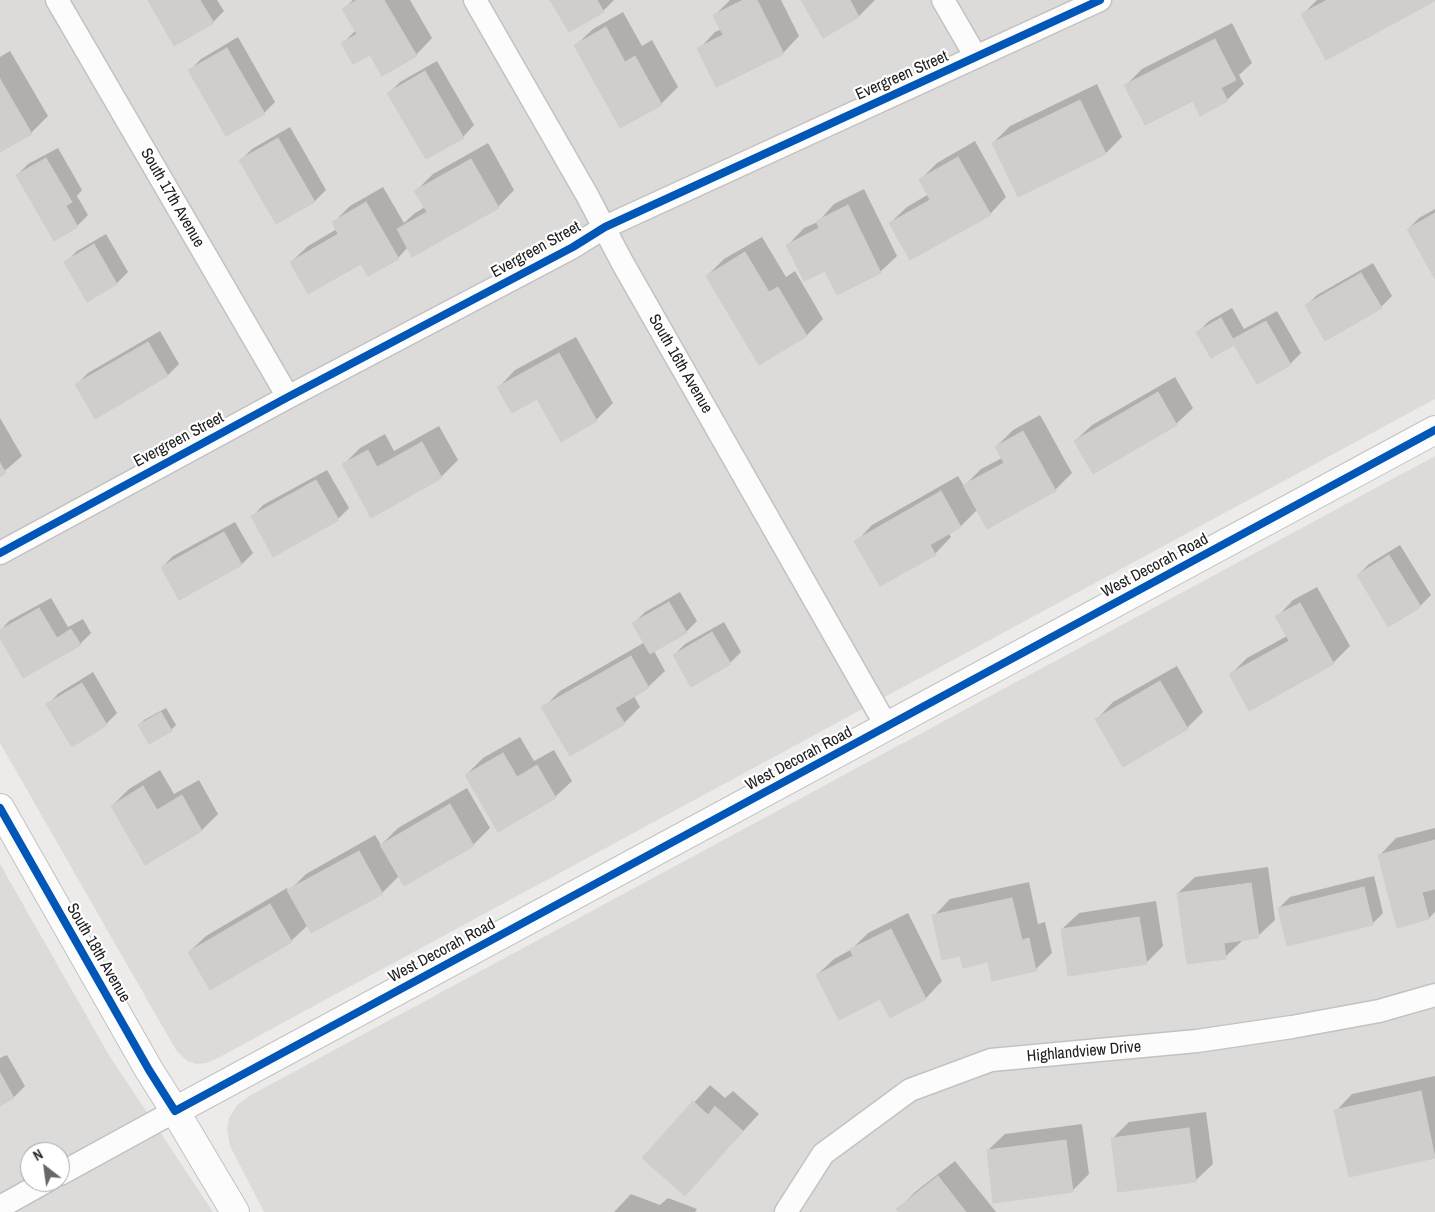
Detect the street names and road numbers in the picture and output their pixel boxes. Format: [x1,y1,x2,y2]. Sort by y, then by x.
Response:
street label: Evergreen Street [853,47,951,105]
street label: South 17th Avenue [136,145,208,251]
street label: Evergreen Street [488,218,584,282]
street label: South 16th Avenue [644,311,716,417]
street label: Evergreen Street [131,408,227,472]
street label: West Decorah Road [1098,530,1212,602]
street label: West Decorah Road [742,723,856,795]
street label: South 18th Avenue [62,900,134,1006]
street label: West Decorah Road [385,915,499,987]
street label: Highlandview Drive [1026,1037,1142,1067]

